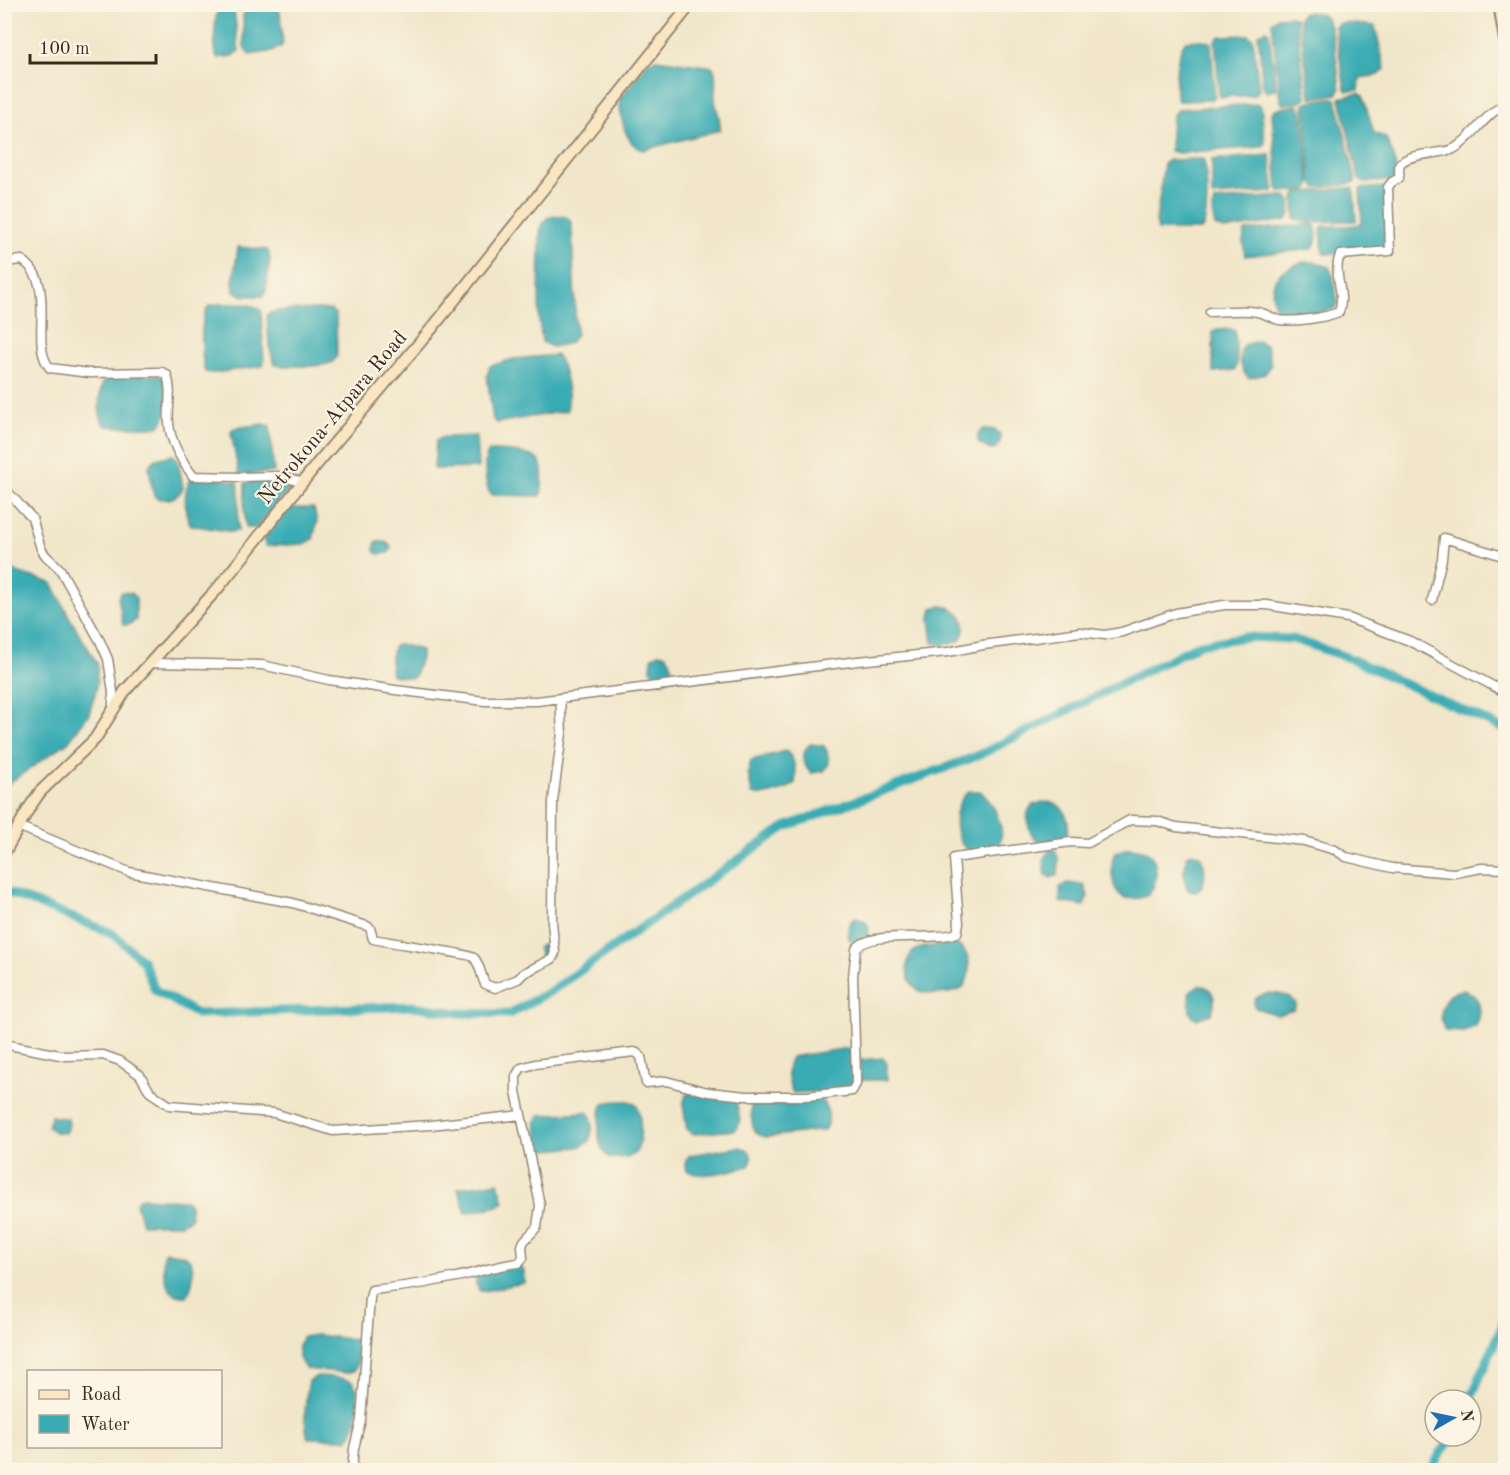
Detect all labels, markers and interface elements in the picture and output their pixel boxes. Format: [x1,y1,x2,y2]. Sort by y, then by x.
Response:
scale bar [30,27,156,65]
text: 100 m [39,40,90,58]
street label: Netrokona-Atpara Road [255,327,412,509]
legend [27,1370,222,1448]
text: Road [81,1386,121,1404]
north arrow [1423,1388,1483,1448]
text: N [1457,1409,1475,1424]
text: Water [81,1416,130,1434]

